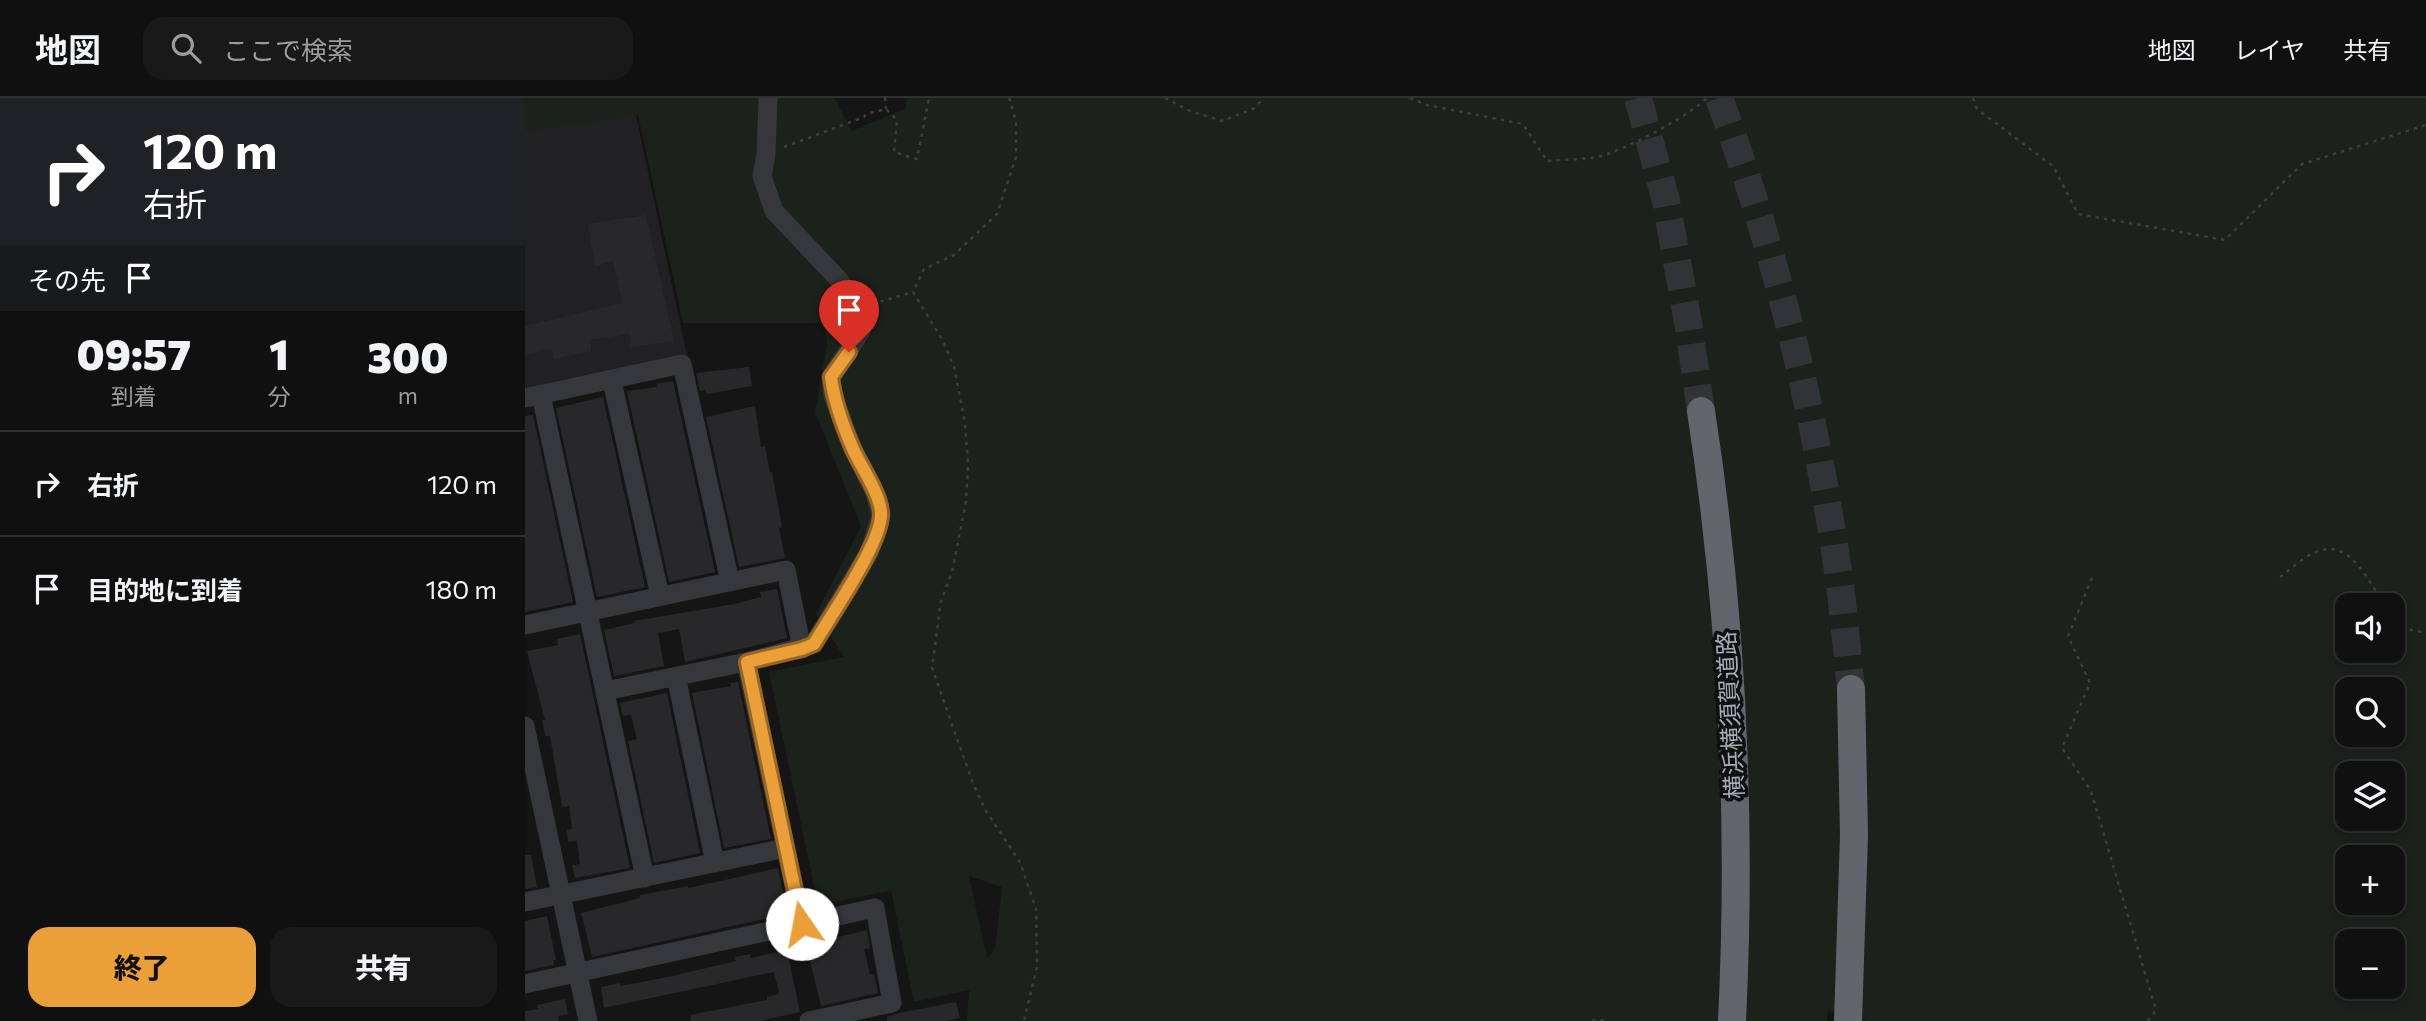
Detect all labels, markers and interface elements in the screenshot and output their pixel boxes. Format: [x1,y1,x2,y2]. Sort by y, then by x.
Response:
search box [143,17,633,80]
text: 地図 [35,28,101,69]
icon: search [167,29,205,67]
text: ここで検索 [223,34,353,65]
text: 地図 [2148,35,2196,64]
text: レイヤ [2234,35,2305,64]
text: 共有 [2343,35,2391,64]
text: 120 m [143,119,277,179]
icon: right [28,126,119,217]
text: 右折 [143,183,207,223]
icon: arrive [120,259,158,297]
text: その先 [28,264,106,295]
pin [819,280,879,352]
icon: arrive [830,291,868,329]
text: 09:57 [77,327,191,379]
text: 1 [269,327,289,379]
text: 300 [367,330,448,382]
text: m [398,381,418,409]
text: 到着 [111,382,157,410]
text: 分 [268,382,291,410]
icon: right [28,465,66,503]
text: 120 m [427,468,497,499]
text: 右折 [87,469,139,500]
icon: arrive [28,570,66,608]
text: 180 m [425,573,497,604]
text: 目的地に到着 [87,574,243,605]
map controls [2335,593,2405,999]
button: sound [2335,593,2405,663]
street label: 横浜横須賀道路 [1711,630,1748,800]
button: search [2335,677,2405,747]
button: layers [2335,761,2405,831]
button: + [2335,845,2405,915]
position arrow [765,887,839,961]
button: 終了 [28,927,256,1007]
button: 共有 [270,927,497,1007]
button: − [2335,929,2405,999]

